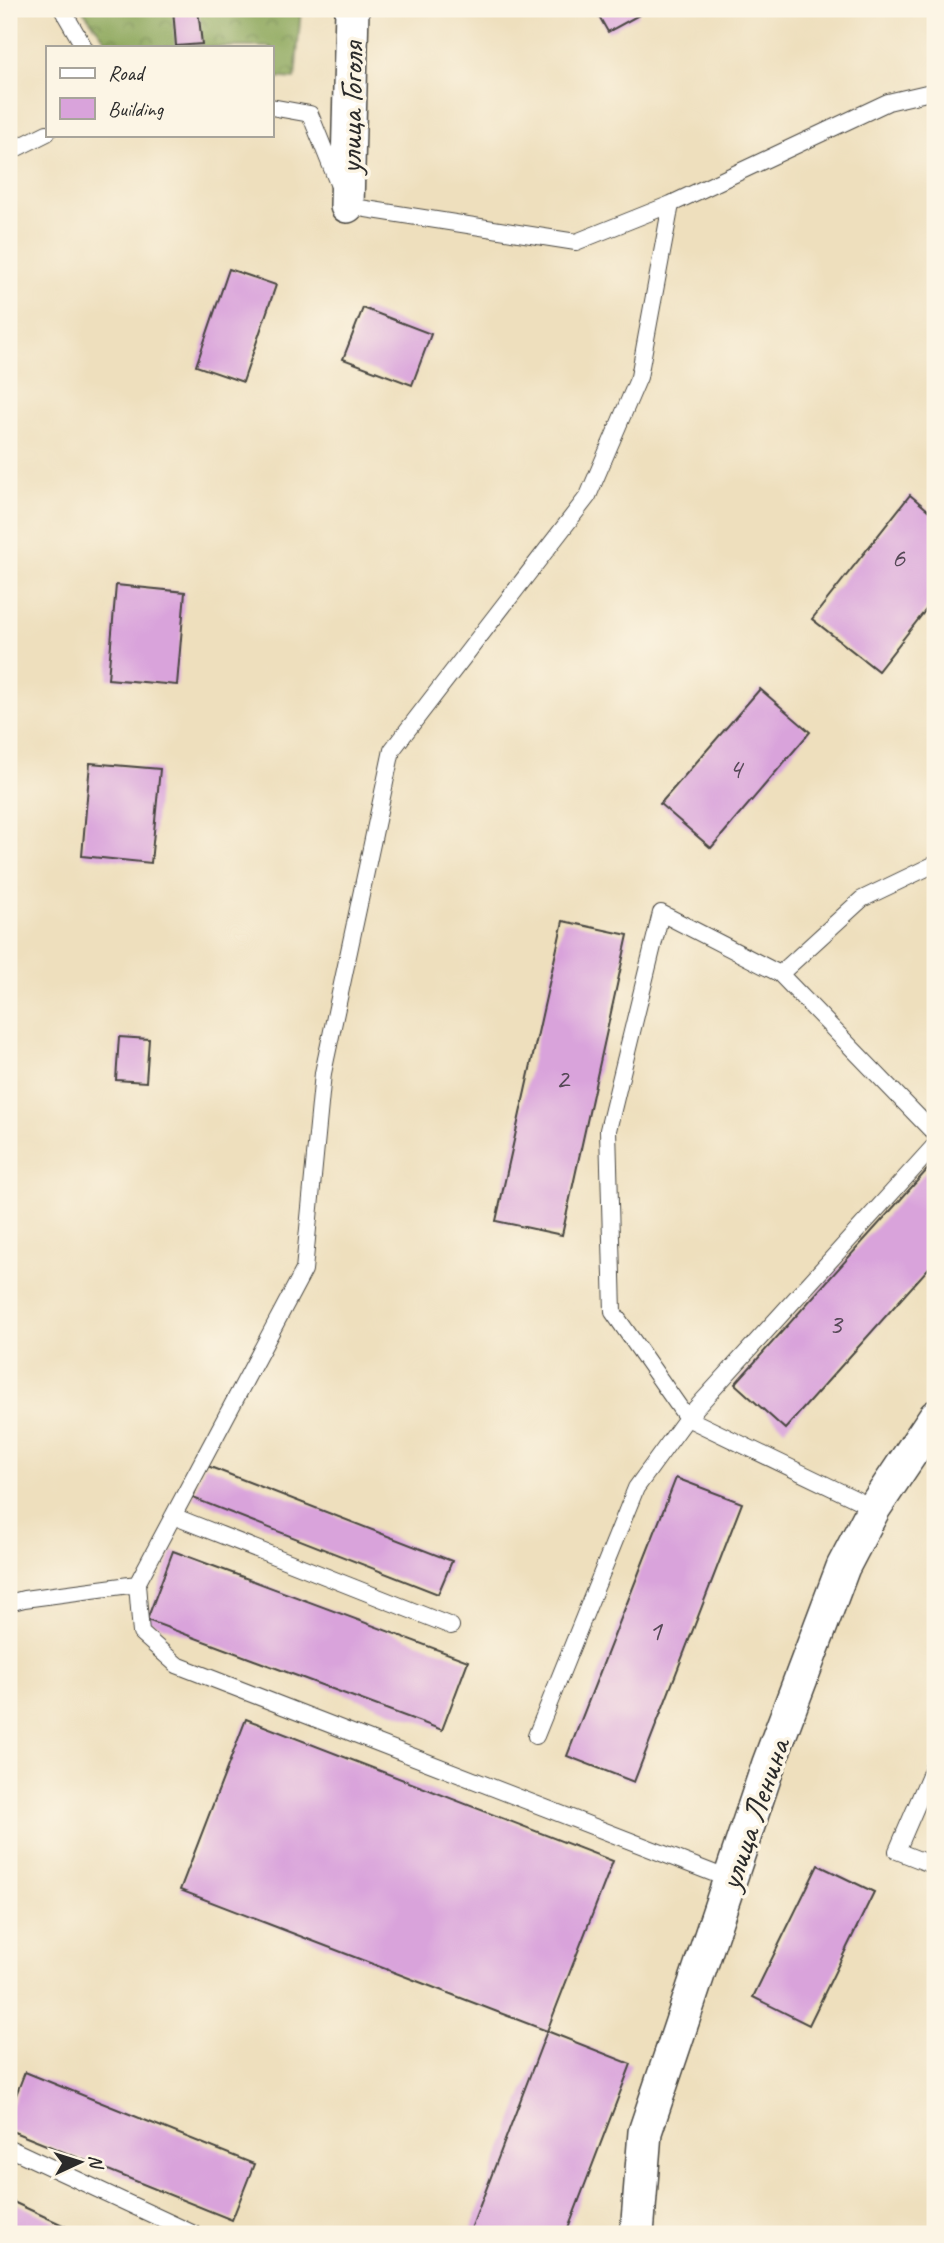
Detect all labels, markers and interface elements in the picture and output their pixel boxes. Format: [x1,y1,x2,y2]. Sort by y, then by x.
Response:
street label: улица Гоголя [329,39,373,176]
legend [46,46,273,136]
text: Road [108,60,147,86]
text: Building [108,96,165,122]
house number: 6 [891,538,906,576]
house number: 4 [728,749,744,787]
house number: 2 [555,1059,571,1097]
house number: 3 [828,1304,844,1342]
house number: 1 [648,1611,663,1649]
street label: улица Ленина [708,1731,800,1897]
north arrow [46,2128,116,2198]
text: N [84,2154,109,2171]

